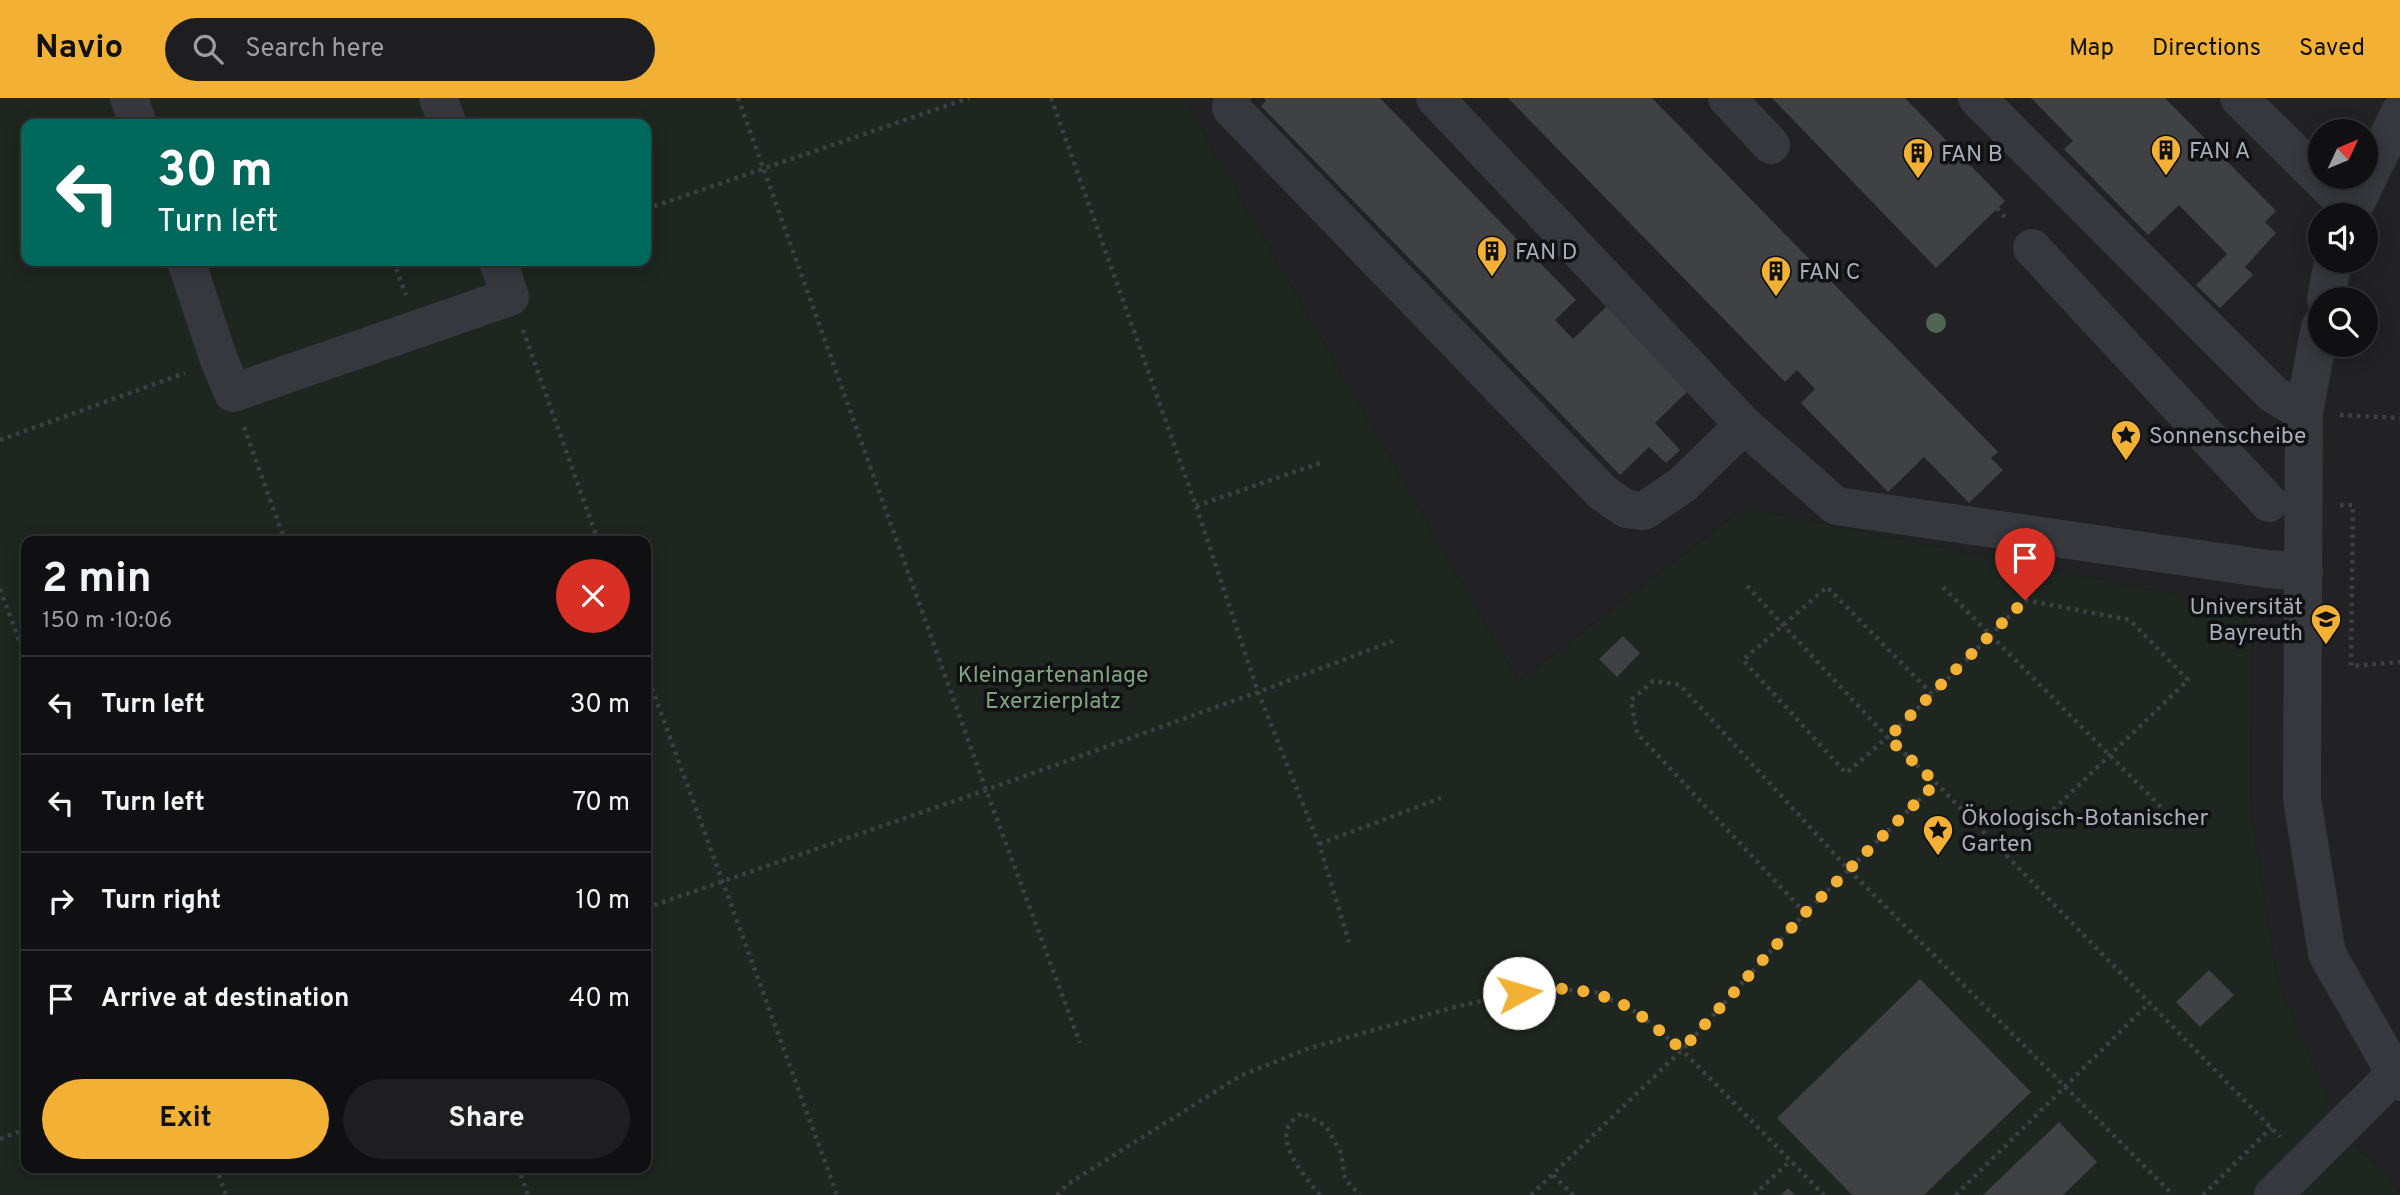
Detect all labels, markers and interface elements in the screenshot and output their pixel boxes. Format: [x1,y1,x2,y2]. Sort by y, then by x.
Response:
search box [165,18,655,81]
text: Navio [35,28,123,70]
icon: search [189,30,227,68]
text: Search here [245,33,384,66]
text: Map [2069,34,2114,64]
text: Directions [2152,34,2261,64]
text: Saved [2299,34,2365,64]
north arrow [2308,119,2378,189]
map controls [2308,119,2378,357]
building icon: FAN A [2149,133,2183,177]
building icon: FAN B [1901,136,1935,180]
place label: FAN A [2189,138,2250,167]
place label: FAN B [1941,141,2003,170]
text: 30 m [157,142,273,204]
icon: left [42,147,133,238]
text: Turn left [157,203,278,243]
button: sound [2308,203,2378,273]
building icon: FAN D [1475,234,1509,278]
place label: FAN D [1515,239,1577,268]
building icon: FAN C [1759,254,1793,298]
place label: FAN C [1799,259,1861,288]
button: search [2308,287,2378,357]
place icon: Sonnenscheibe [2109,418,2143,462]
place label: Sonnenscheibe [2149,423,2306,452]
pin [1995,528,2055,600]
icon: arrive [2006,539,2044,577]
text: 2 min [42,554,152,607]
button: close [556,559,630,633]
place label: Universität Bayreuth [2189,594,2303,649]
school or university icon: Universität Bayreuth [2309,602,2343,646]
text: 150 m · 10:06 [42,607,172,636]
park label: Kleingartenanlage Exerzierplatz [958,662,1148,717]
icon: left [42,686,80,724]
text: Turn left [101,689,205,722]
text: 30 m [570,689,630,722]
icon: left [42,784,80,822]
text: Turn left [101,787,205,820]
text: 70 m [572,787,630,820]
place label: Ökologisch-Botanischer Garten [1961,804,2209,860]
place icon: Ökologisch-Botanischer Garten [1921,813,1955,857]
icon: right [42,882,80,920]
text: Turn right [101,885,221,918]
text: 10 m [575,885,630,918]
position arrow [1482,956,1556,1030]
icon: arrive [42,980,80,1018]
text: Arrive at destination [101,983,349,1016]
text: 40 m [569,983,630,1016]
button: Exit [42,1079,329,1159]
button: Share [343,1079,630,1159]

